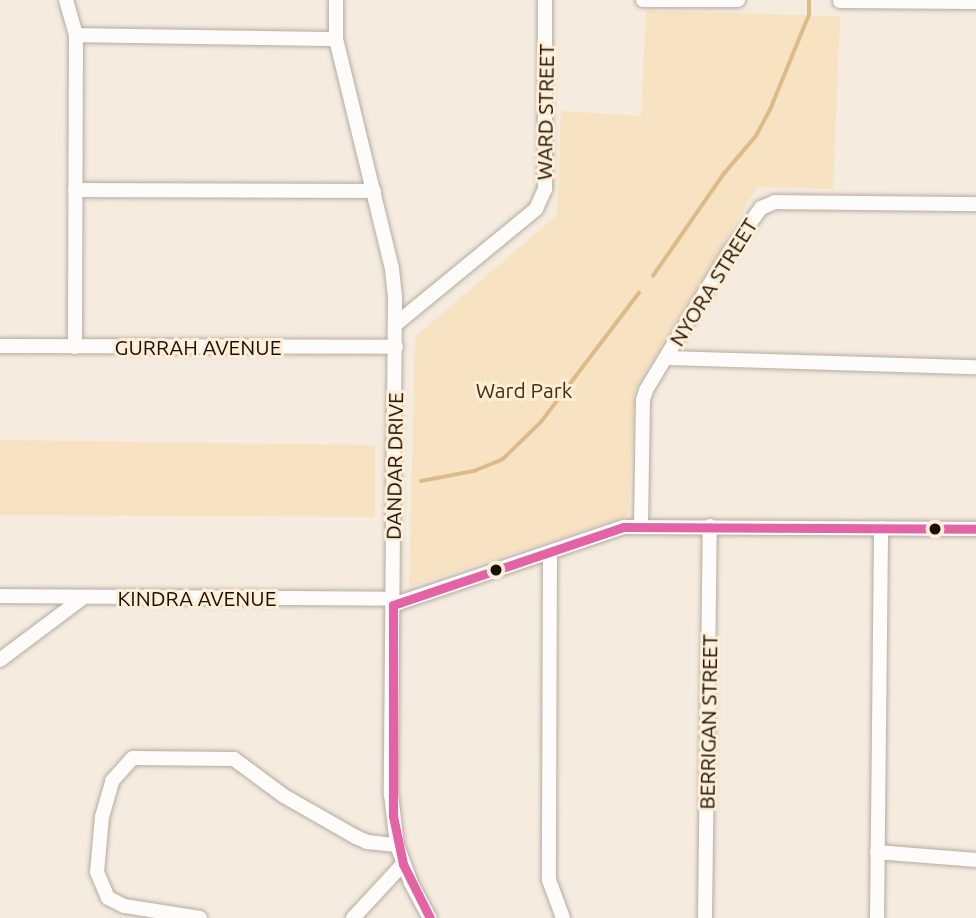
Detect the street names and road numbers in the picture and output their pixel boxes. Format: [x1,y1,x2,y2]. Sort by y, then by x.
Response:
street label: WARD STREET [531,44,559,180]
street label: NYORA STREET [664,213,762,351]
street label: GURRAH AVENUE [115,334,281,360]
street label: DANDAR DRIVE [380,392,408,540]
street label: KINDRA AVENUE [118,585,276,611]
street label: BERRIGAN STREET [694,634,722,810]

